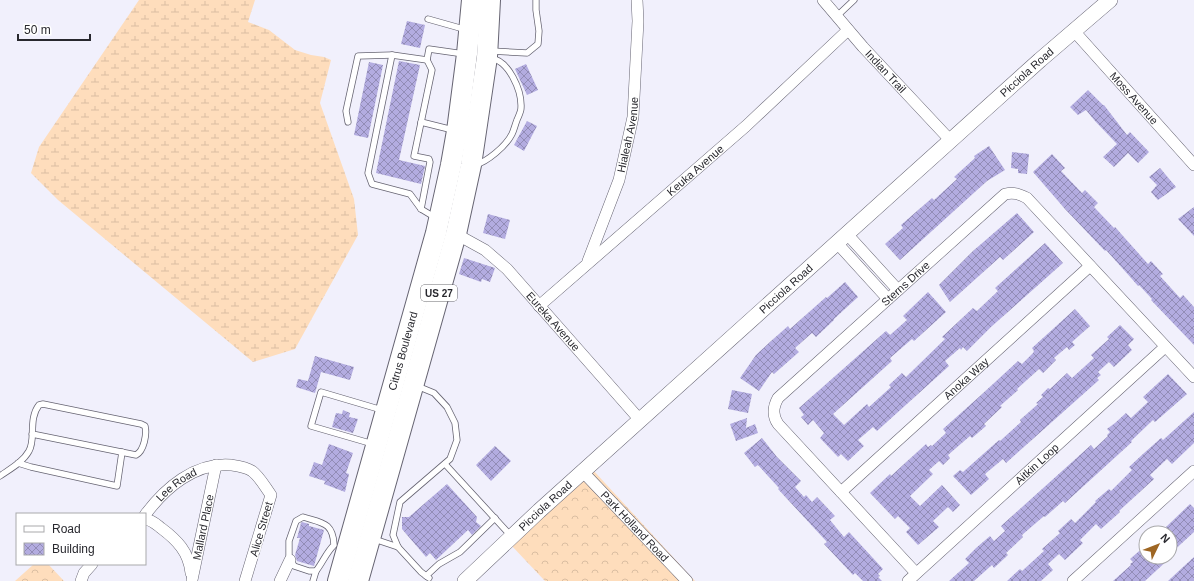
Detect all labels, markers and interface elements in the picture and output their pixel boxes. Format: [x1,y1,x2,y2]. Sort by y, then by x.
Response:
scale bar [18,16,90,42]
text: 50 m [24,23,51,37]
street label: Picciola Road [998,45,1056,99]
street label: Indian Trail [863,48,909,95]
street label: Moss Avenue [1108,70,1160,127]
street label: Hialeah Avenue [615,97,640,174]
street label: Keuka Avenue [665,142,726,198]
street label: Sterns Drive [879,259,932,308]
street label: Picciola Road [757,262,815,316]
road number: US 27 [421,285,457,301]
street label: Eureka Avenue [524,289,582,353]
street label: Citrus Boulevard [386,310,420,392]
street label: Anoka Way [941,355,991,402]
street label: Aitkin Loop [1012,441,1061,487]
street label: Lee Road [153,466,198,504]
street label: Picciola Road [516,479,574,533]
street label: Park Holland Road [599,489,671,564]
street label: Mallard Place [190,493,216,561]
street label: Alice Street [247,500,275,558]
legend [16,513,146,565]
text: Road [52,522,81,536]
north arrow [1138,525,1178,565]
text: N [1158,531,1172,545]
text: Building [52,542,95,556]

